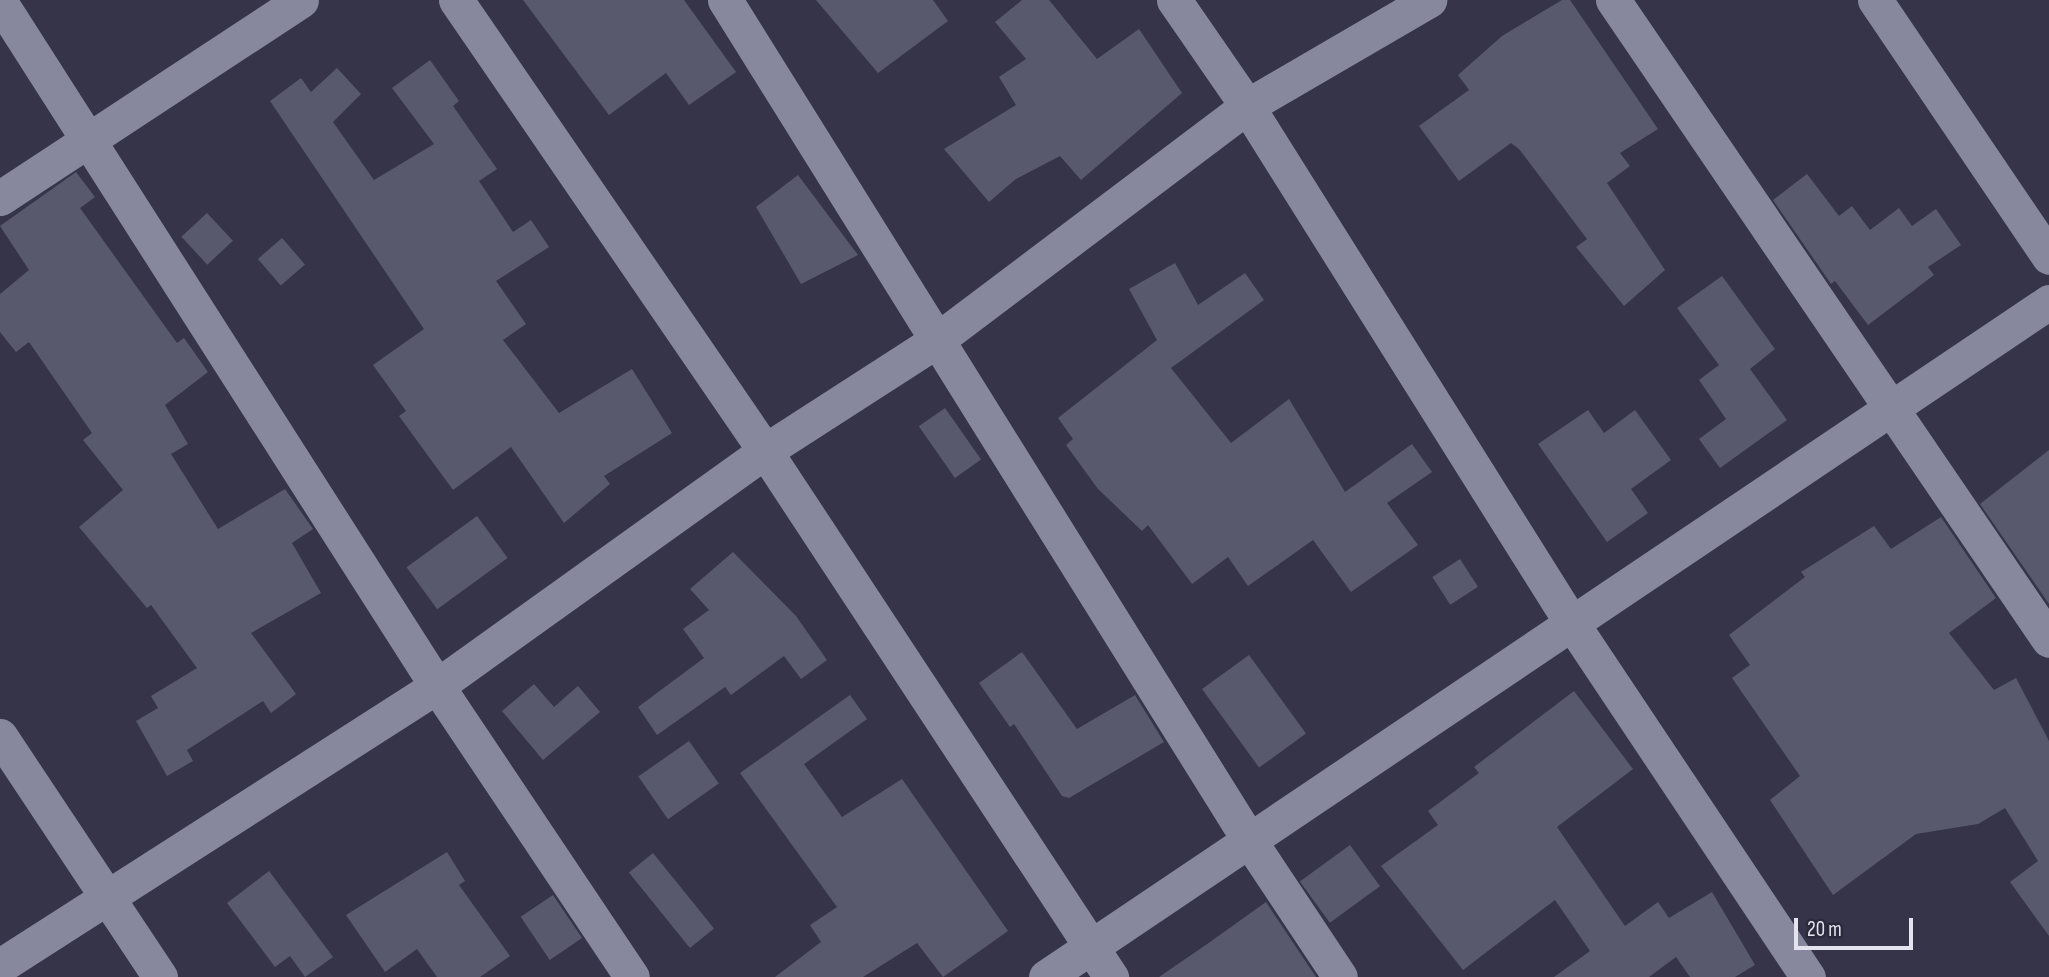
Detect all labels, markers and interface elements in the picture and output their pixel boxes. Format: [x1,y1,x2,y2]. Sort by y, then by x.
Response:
scale bar [1797,904,1916,948]
text: 20 m [1807,917,1842,942]

